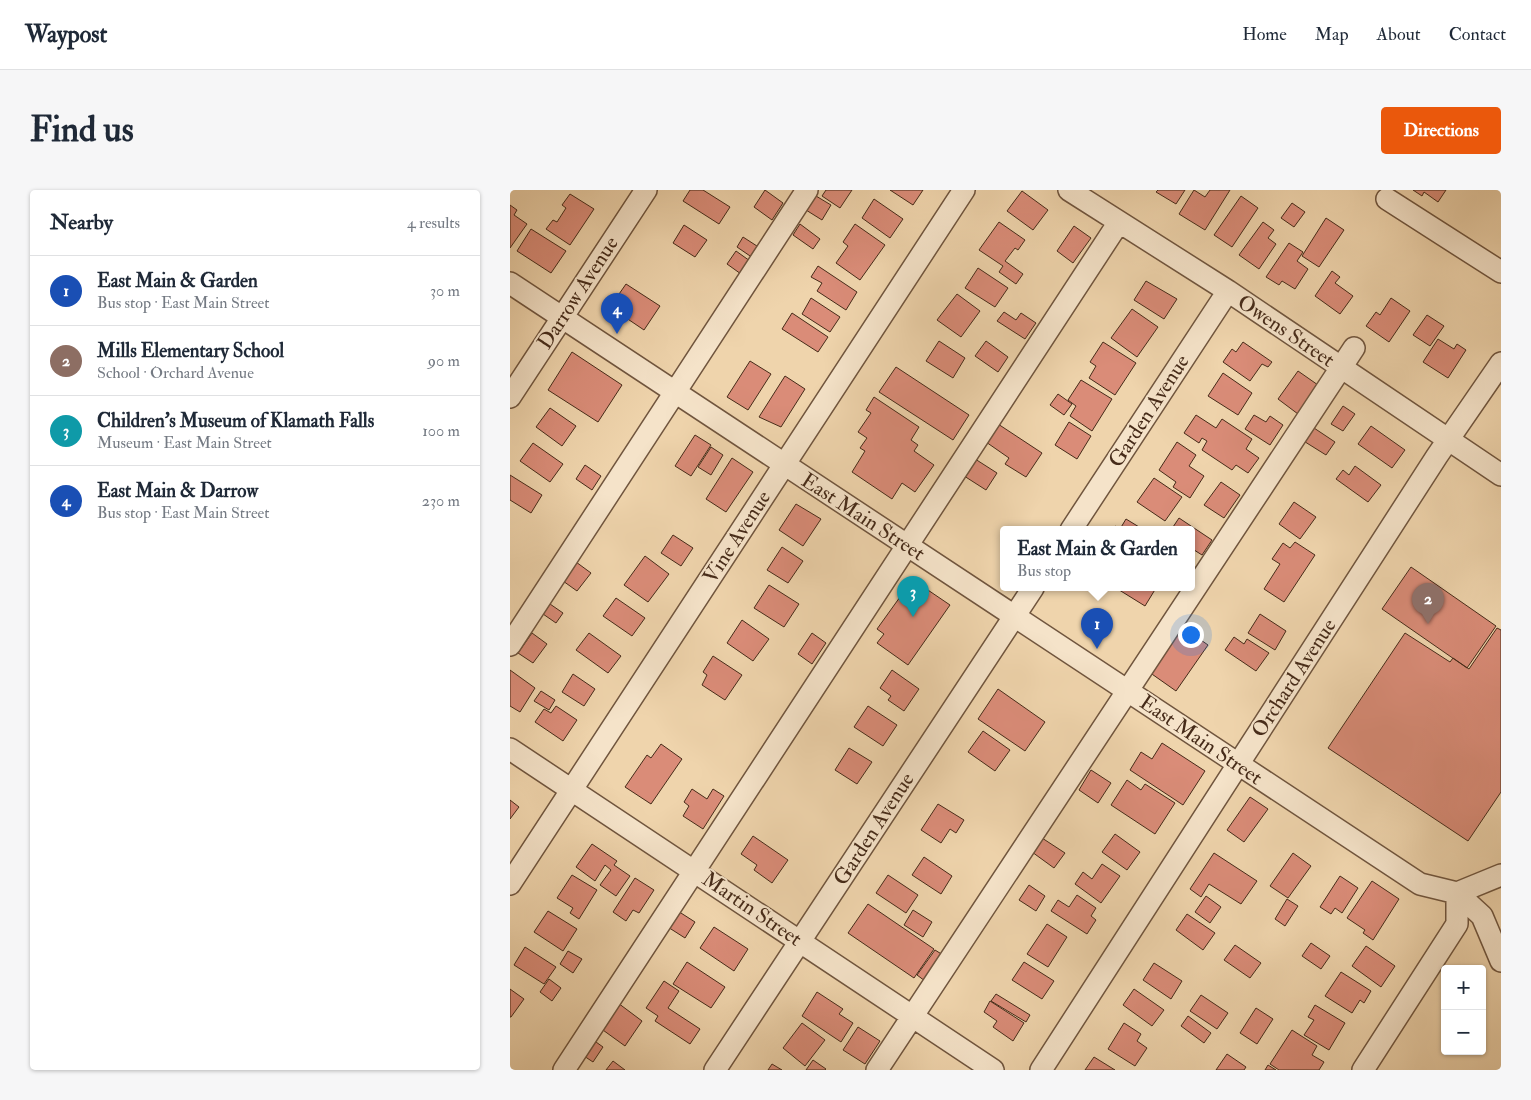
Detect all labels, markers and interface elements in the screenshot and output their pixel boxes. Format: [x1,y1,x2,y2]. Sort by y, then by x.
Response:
text: Waypost [25,19,107,50]
text: Home [1242,23,1287,46]
text: Map [1315,23,1349,46]
text: About [1377,23,1421,46]
text: Contact [1449,23,1506,46]
button: Directions [1381,107,1501,154]
text: Find us [30,108,134,152]
text: Nearby [50,209,113,236]
text: 4 results [407,213,460,233]
street label: Darrow Avenue [531,231,625,355]
text: East Main & Garden [97,269,258,293]
text: 1 [63,281,69,301]
text: 30 m [430,281,460,301]
street label: Owens Street [1232,289,1340,374]
text: Bus stop · East Main Street [97,293,269,313]
pin: 4 [601,293,633,334]
text: Mills Elementary School [97,339,284,363]
street label: Garden Avenue [1103,349,1196,473]
text: 2 [62,351,70,371]
text: 90 m [428,351,460,371]
text: School · Orchard Avenue [97,363,254,383]
text: Children’s Museum of Klamath Falls [97,409,374,433]
text: 3 [63,421,69,441]
text: 100 m [422,421,460,441]
text: Museum · East Main Street [97,433,272,453]
street label: East Main Street [796,467,930,567]
text: East Main & Darrow [97,479,258,503]
street label: Vine Avenue [697,485,777,588]
text: 4 [62,491,70,511]
text: 230 m [422,491,460,511]
text: Bus stop · East Main Street [97,503,269,523]
popup [1000,526,1195,591]
text: East Main & Garden [1017,537,1178,561]
text: Bus stop [1017,561,1071,581]
pin: 3 [897,576,929,617]
pin: 2 [1412,583,1444,624]
pin: 1 [1081,608,1113,649]
street label: Orchard Avenue [1246,613,1343,742]
your location [1178,622,1204,648]
street label: East Main Street [1134,689,1268,791]
street label: Garden Avenue [828,767,921,891]
street label: Martin Street [697,866,807,952]
map controls [1441,965,1486,1055]
button: + [1441,965,1486,1010]
button: − [1441,1010,1486,1055]

